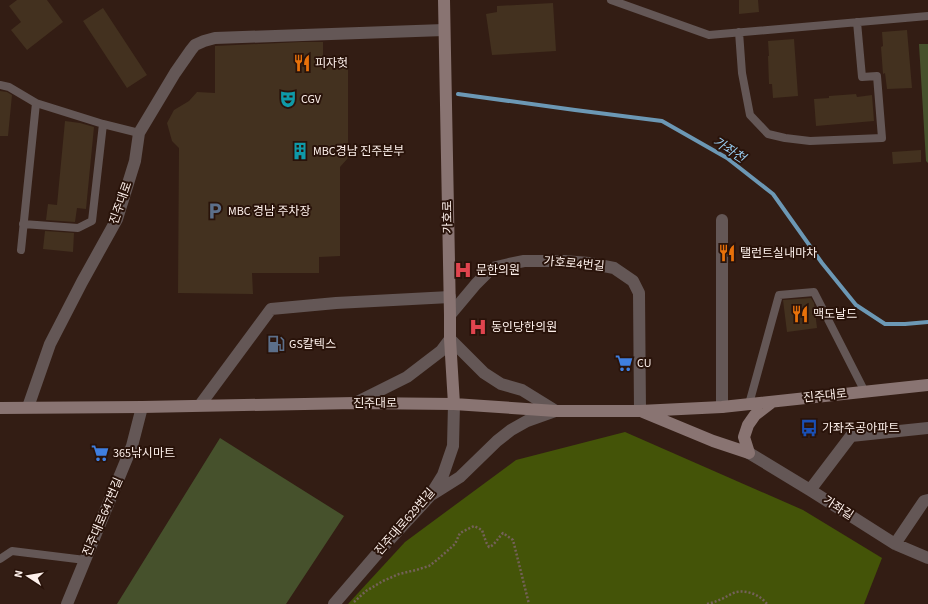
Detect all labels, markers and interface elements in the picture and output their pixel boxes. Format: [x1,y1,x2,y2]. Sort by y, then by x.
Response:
restaurant icon: 피자헛 [292,53,312,73]
place label: 피자헛 [315,55,348,72]
theatre icon: CGV [278,89,298,109]
place label: CGV [301,91,322,108]
water label: 가좌천 [709,133,750,168]
building icon: MBC경남 진주본부 [290,141,310,161]
place label: MBC경남 진주본부 [313,143,404,160]
street label: 진주대로 [106,179,136,227]
street label: 가호로 [439,200,457,234]
parking icon: MBC 경남 주차장 [205,201,225,221]
place label: MBC 경남 주차장 [228,203,311,220]
restaurant icon: 탤런트실내마차 [717,243,737,263]
place label: 탤런트실내마차 [740,245,817,262]
street label: 가호로4번길 [543,253,605,275]
hospital icon: 문한의원 [453,260,473,280]
place label: 문한의원 [476,262,520,279]
restaurant icon: 맥도날드 [790,304,810,324]
place label: 맥도날드 [813,306,857,323]
hospital icon: 동인당한의원 [468,317,488,337]
place label: 동인당한의원 [491,319,557,336]
fuel station icon: GS칼텍스 [266,334,286,354]
place label: GS칼텍스 [289,336,336,353]
supermarket icon: CU [614,353,634,373]
place label: CU [637,355,651,372]
street label: 진주대로 [802,385,848,407]
street label: 진주대로 [353,395,397,412]
bus stop icon: 가좌주공아파트 [799,418,819,438]
place label: 가좌주공아파트 [822,420,899,437]
supermarket icon: 365낚시마트 [90,443,110,463]
place label: 365낚시마트 [113,445,175,462]
street label: 진주대로647번길 [79,475,127,559]
street label: 진주대로629번길 [371,485,439,559]
street label: 가좌길 [819,492,857,524]
north arrow [8,556,48,596]
text: N [11,569,27,579]

